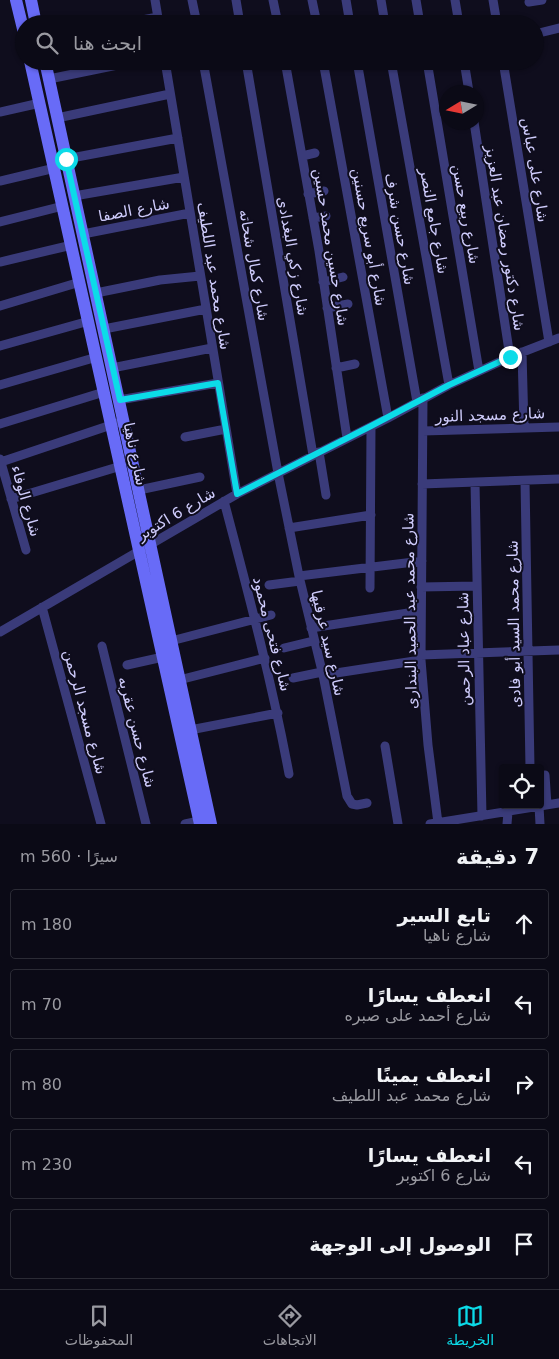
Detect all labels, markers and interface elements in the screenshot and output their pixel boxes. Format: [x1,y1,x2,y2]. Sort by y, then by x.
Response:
search box [15,15,544,70]
icon: search [33,29,61,57]
text: ابحث هنا [73,32,142,54]
north arrow [439,85,484,130]
street label: شارع على عباس [518,116,552,224]
street label: شارع دكتور رمضان عبد العزيز [481,143,529,332]
route start [55,148,78,171]
street label: شارع ربيع حسن [448,163,484,265]
street label: شارع أبو سريع حسنين [348,166,391,307]
street label: شارع جامع النصر [416,166,452,275]
street label: شارع حسين محمد حسين [310,167,352,327]
street label: شارع حسن شرف [381,172,419,286]
street label: شارع الصفا [97,194,171,226]
street label: شارع زكي البغدادى [273,195,312,317]
street label: شارع محمد عبد اللطيف [193,201,235,351]
street label: شارع كمال شحاته [235,208,273,322]
route end [499,346,522,369]
street label: شارع مسجد النور [434,404,545,426]
street label: شارع ناهيا [120,421,150,487]
street label: شارع الوفاء [7,463,45,539]
street label: شارع 6 اكتوبر [133,484,219,545]
street label: شارع محمد عبد الحميد البندارى [399,513,421,709]
street label: شارع محمد السيد أبو فادى [503,540,524,708]
street label: شارع فتحى محمود [249,575,295,693]
street label: شارع سيد عرقبها [307,588,349,698]
street label: شارع عباد الرحمن [454,592,474,706]
street label: شارع مسجد الرحمن [60,648,110,776]
street label: شارع حسن عقربه [114,675,160,789]
map controls [499,764,544,809]
button: locate [499,764,544,809]
text: 7 دقيقة [456,845,539,869]
text: سيرًا · 560 m [20,847,118,866]
text: تابع السير [397,904,491,926]
icon: ahead [510,910,538,938]
text: 180 m [21,915,72,934]
text: شارع ناهيا [423,926,491,945]
text: انعطف يسارًا [368,984,491,1006]
icon: left [510,990,538,1018]
text: 70 m [21,995,62,1014]
text: شارع أحمد على صبره [344,1006,491,1025]
text: انعطف يمينًا [376,1064,491,1086]
icon: right [510,1070,538,1098]
text: 80 m [21,1075,62,1094]
text: شارع محمد عبد اللطيف [332,1086,491,1105]
text: انعطف يسارًا [368,1144,491,1166]
icon: left [510,1150,538,1178]
text: 230 m [21,1155,72,1174]
text: شارع 6 اكتوبر [397,1166,491,1185]
icon: arrive [510,1230,538,1258]
text: الوصول إلى الوجهة [309,1233,491,1255]
tab: المحفوظات [65,1302,133,1348]
tab: الاتجاهات [263,1302,317,1348]
tab: الخريطة [446,1302,494,1348]

